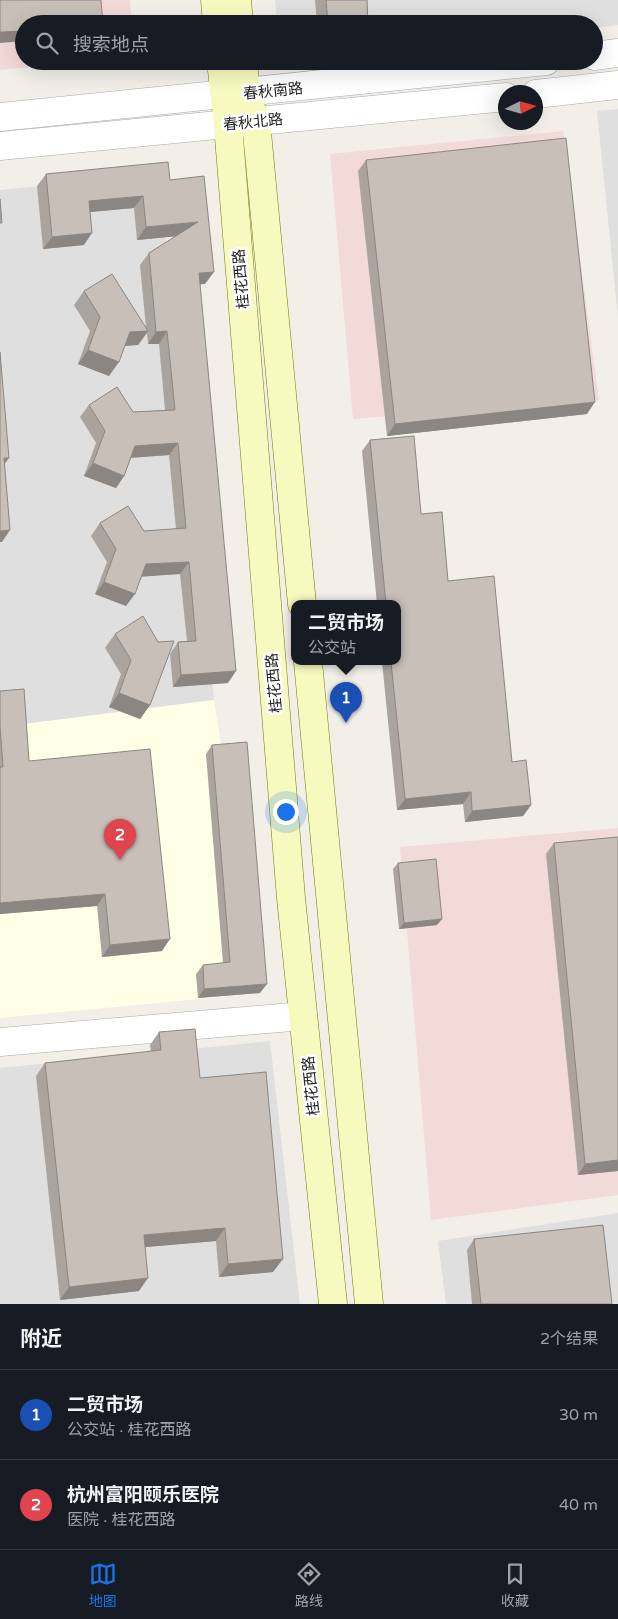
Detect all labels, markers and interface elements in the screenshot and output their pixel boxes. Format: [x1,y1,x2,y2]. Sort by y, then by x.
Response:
search box [15,15,603,70]
icon: search [33,29,61,57]
text: 搜索地点 [73,34,149,56]
street label: 春秋南路 [242,79,304,103]
north arrow [498,85,543,130]
street label: 春秋北路 [222,110,284,134]
street label: 桂花西路 [229,248,253,310]
popup [291,600,401,665]
text: 二贸市场 [308,612,384,634]
text: 公交站 [308,638,356,658]
street label: 桂花西路 [262,652,286,714]
pin: 1 [330,682,362,723]
your location [273,799,299,825]
pin: 2 [104,819,136,860]
street label: 桂花西路 [299,1055,323,1117]
text: 附近 [20,1327,62,1352]
text: 2个结果 [540,1329,598,1349]
text: 二贸市场 [67,1394,143,1416]
text: 1 [31,1405,41,1425]
text: 30 m [559,1405,598,1425]
text: 公交站 · 桂花西路 [67,1420,191,1440]
text: 杭州富阳颐乐医院 [67,1484,219,1506]
text: 2 [31,1495,41,1515]
text: 40 m [559,1495,598,1515]
text: 医院 · 桂花西路 [67,1510,175,1530]
tab: 地图 [89,1560,117,1610]
tab: 路线 [295,1560,323,1610]
tab: 收藏 [501,1560,529,1610]

